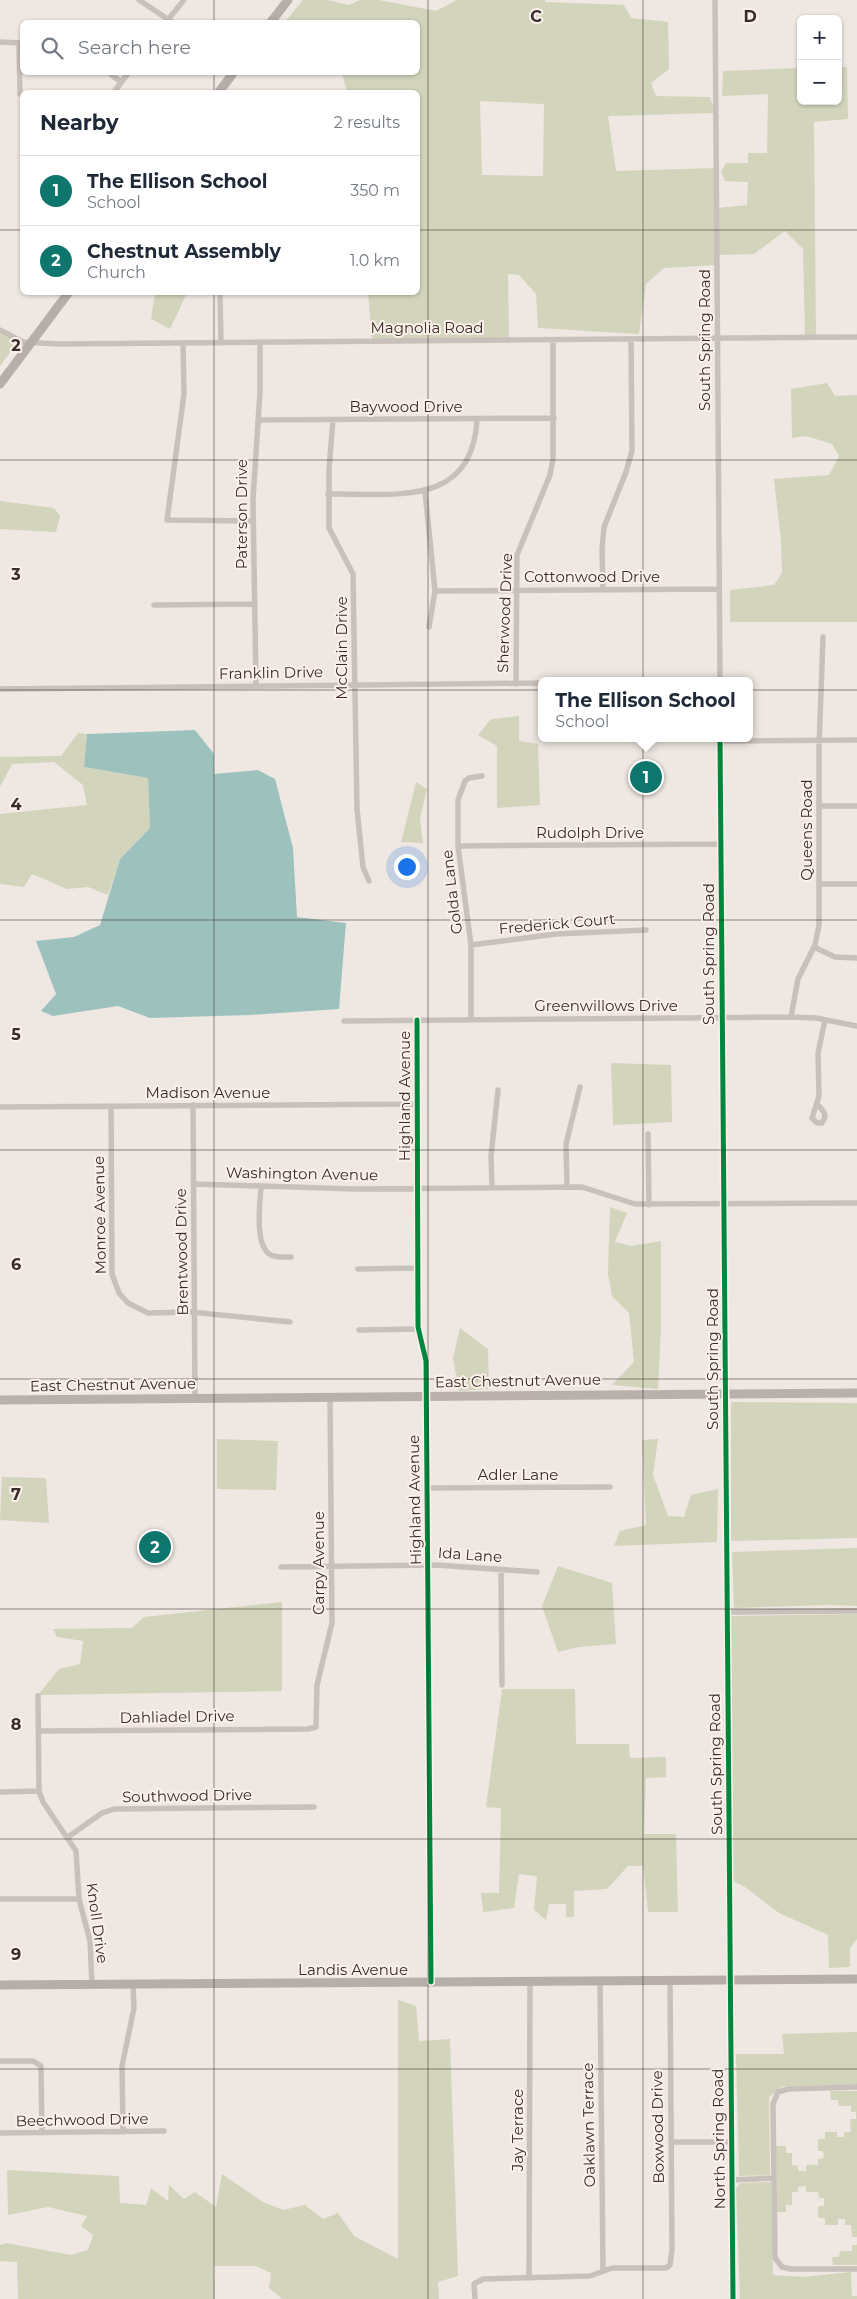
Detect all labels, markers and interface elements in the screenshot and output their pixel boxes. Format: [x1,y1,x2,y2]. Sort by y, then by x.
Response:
text: C [530,7,542,26]
text: D [743,7,757,26]
map controls [797,15,842,105]
button: + [797,15,842,60]
search box [20,20,420,75]
icon: search [38,34,66,62]
text: Search here [78,36,191,59]
button: − [797,60,842,105]
text: Nearby [40,110,119,135]
text: 2 results [334,113,400,132]
text: The Ellison School [87,170,267,193]
text: 1 [53,181,59,200]
text: 350 m [350,181,400,200]
text: School [87,193,141,212]
text: Chestnut Assembly [87,240,281,263]
text: 2 [51,251,61,270]
text: 1.0 km [350,251,400,270]
text: Church [87,263,146,282]
street label: South Spring Road [695,269,714,411]
street label: Magnolia Road [370,318,484,337]
text: 2 [11,336,21,355]
street label: Baywood Drive [349,397,463,416]
street label: Paterson Drive [232,459,251,569]
street label: Sherwood Drive [493,553,516,673]
text: 3 [10,565,21,584]
street label: Cottonwood Drive [524,567,660,586]
street label: McClain Drive [332,596,351,700]
street label: Franklin Drive [219,662,323,683]
popup [538,677,753,742]
text: The Ellison School [555,689,736,712]
text: School [555,712,609,731]
pin: 1 [630,758,662,796]
street label: Queens Road [797,779,816,881]
text: 4 [10,795,22,814]
street label: Rudolph Drive [536,823,644,842]
street label: Golda Lane [437,849,466,935]
your location [394,854,420,880]
street label: South Spring Road [699,883,718,1025]
street label: Frederick Court [498,909,616,938]
street label: Greenwillows Drive [534,996,678,1015]
text: 5 [11,1025,21,1044]
street label: Highland Avenue [395,1031,414,1161]
street label: Madison Avenue [146,1083,270,1102]
street label: Monroe Avenue [89,1156,110,1275]
street label: Washington Avenue [226,1163,378,1184]
street label: Brentwood Drive [171,1188,192,1316]
text: 6 [11,1255,21,1274]
street label: South Spring Road [703,1288,722,1430]
street label: East Chestnut Avenue [435,1370,601,1391]
street label: East Chestnut Avenue [30,1374,196,1395]
street label: Highland Avenue [404,1435,425,1565]
street label: Adler Lane [478,1465,558,1484]
text: 7 [11,1485,21,1504]
street label: Carpy Avenue [309,1511,328,1615]
pin: 2 [139,1528,171,1566]
street label: Ida Lane [437,1543,503,1566]
street label: South Spring Road [705,1693,726,1835]
street label: Dahliadel Drive [119,1706,235,1727]
text: 8 [11,1715,21,1734]
street label: Southwood Drive [122,1785,252,1806]
street label: Knoll Drive [82,1881,113,1965]
text: 9 [11,1945,21,1964]
street label: Landis Avenue [298,1960,408,1979]
street label: Oaklawn Terrace [578,2062,599,2188]
street label: North Spring Road [708,2068,729,2210]
street label: Boxwood Drive [647,2070,668,2184]
street label: Jay Terrace [508,2089,527,2172]
street label: Beechwood Drive [15,2109,149,2130]

